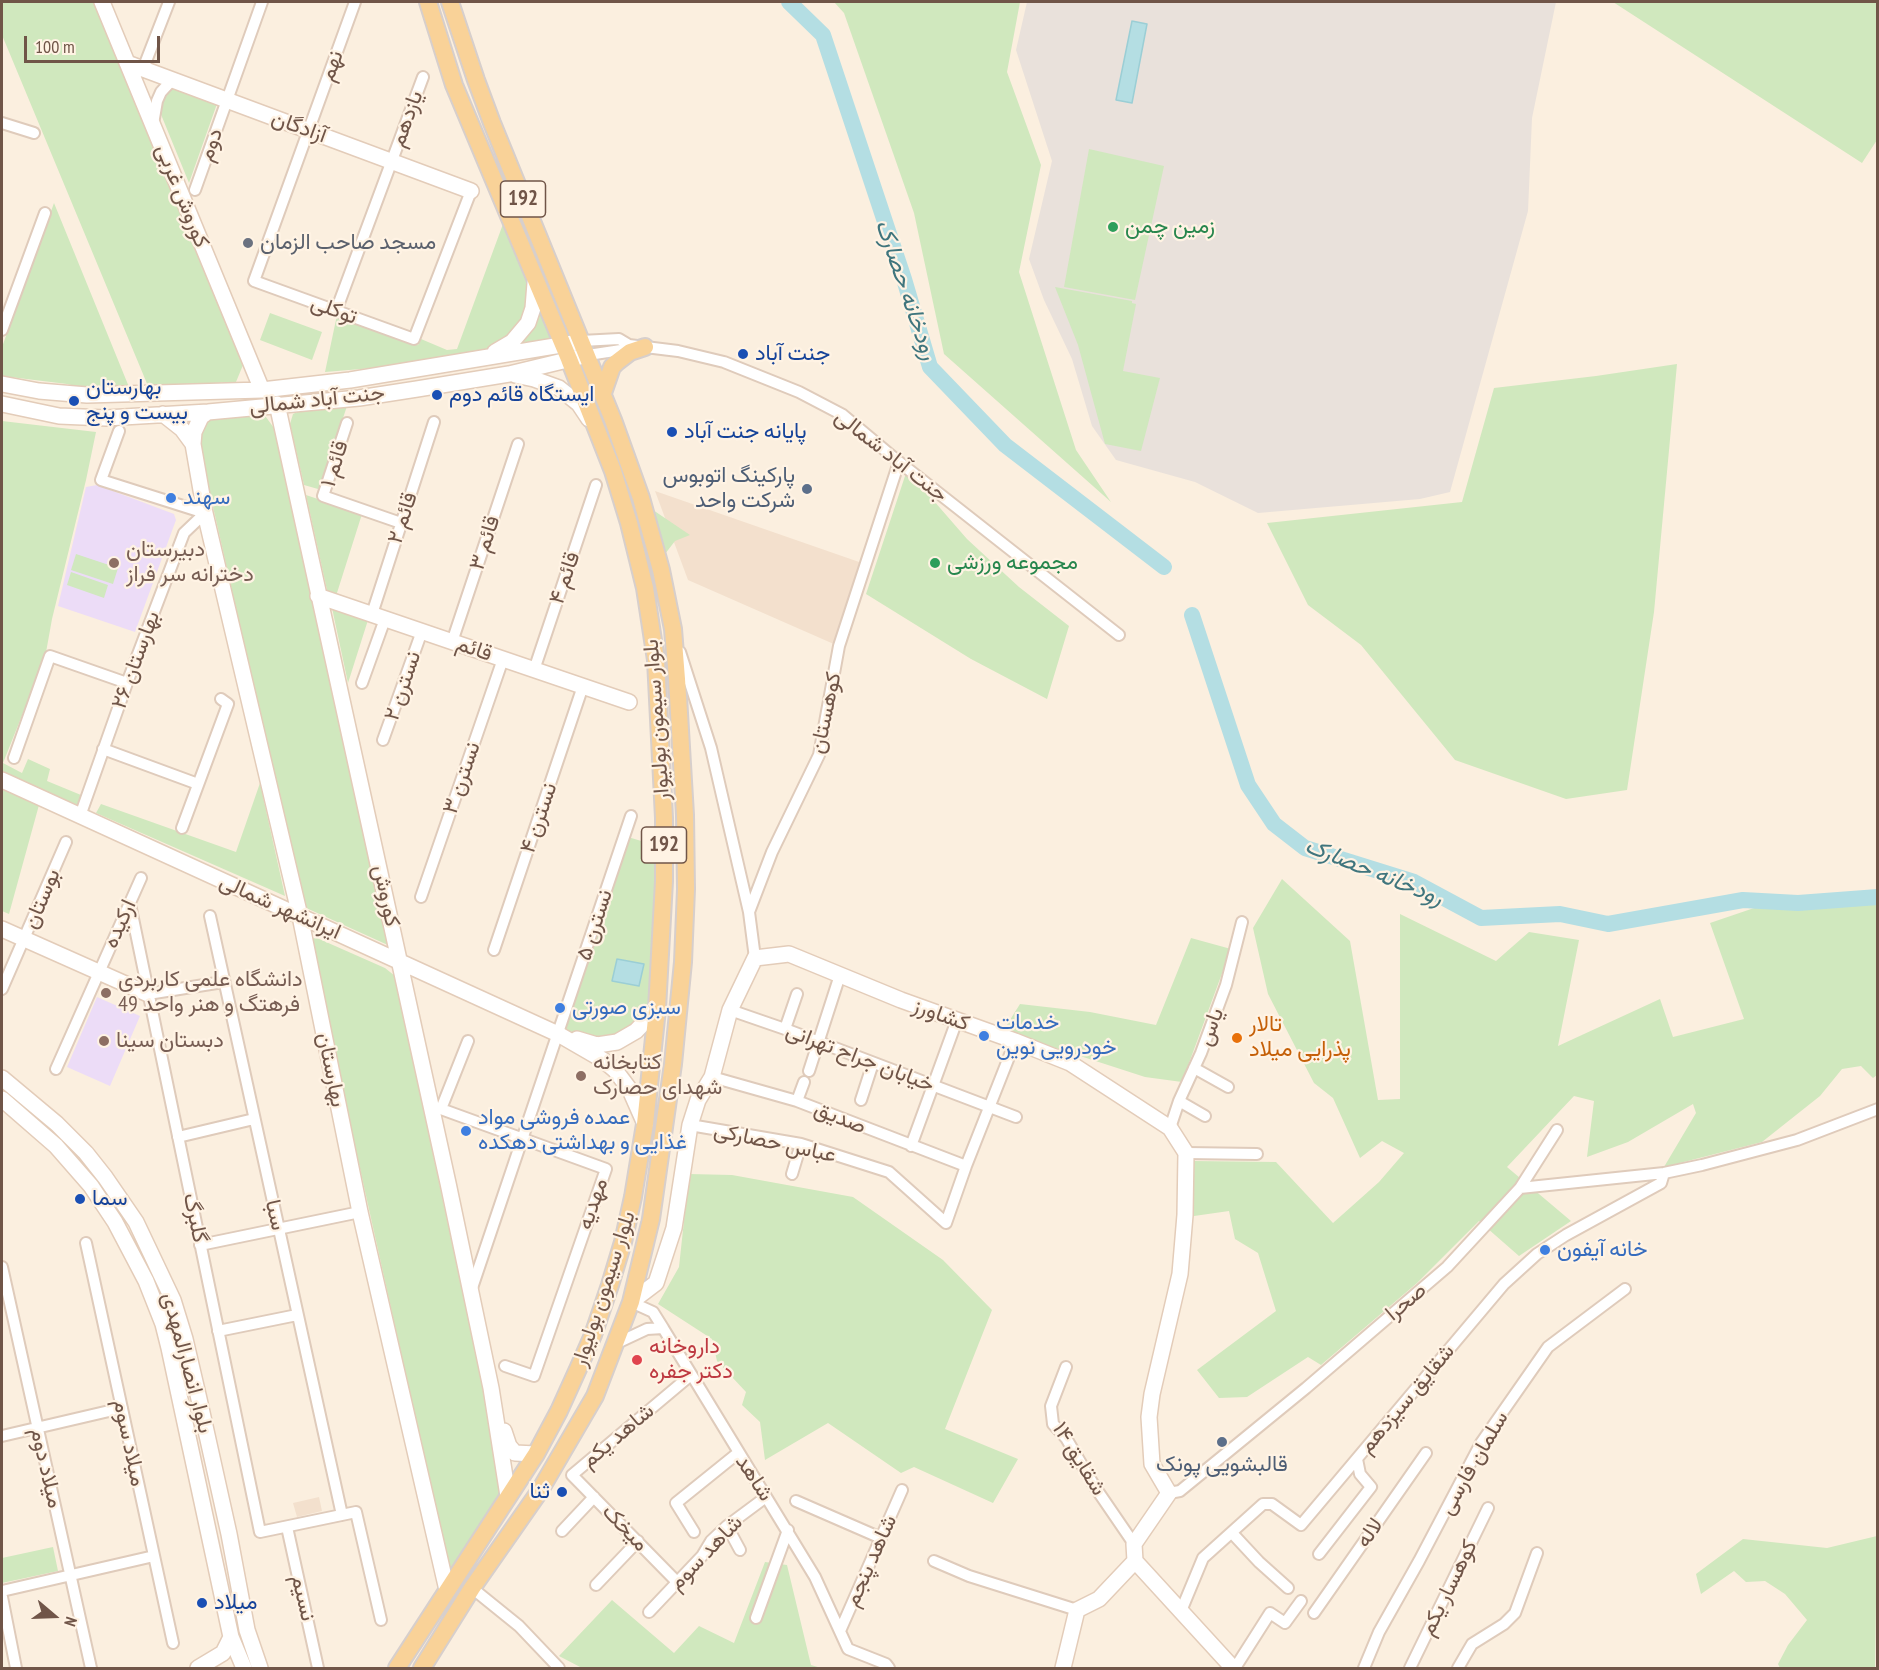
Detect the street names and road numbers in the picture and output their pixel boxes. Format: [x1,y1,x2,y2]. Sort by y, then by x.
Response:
street label: نهم [314,47,350,85]
street label: یازدهم [385,87,429,151]
street label: آزادگان [268,105,330,149]
street label: دوم [193,125,229,165]
street label: کوروش غربی [149,140,215,252]
road number: 192 [500,181,546,217]
street label: توکلی [307,289,361,331]
street label: جنت آباد شمالی [248,380,386,420]
street label: جنت آباد شمالی [829,404,953,508]
street label: قائم ۱ [315,437,355,491]
street label: قائم ۲ [382,489,424,547]
street label: قائم ۳ [464,512,506,574]
street label: قائم ۴ [544,548,586,608]
street label: بهارستان ۲۶ [106,607,166,713]
street label: قائم [452,631,496,667]
street label: بلوار سیمون بولیوار [638,638,676,802]
street label: نسترن ۲ [379,648,427,724]
street label: کوهستان [805,670,847,756]
street label: نسترن ۳ [437,738,487,818]
street label: نسترن ۴ [515,779,563,857]
road number: 192 [642,827,686,863]
street label: کوروش [367,863,405,929]
street label: بوستان [18,865,66,933]
street label: ایرانشهر شمالی [215,868,345,946]
street label: نسترن ۵ [571,886,619,964]
street label: ارکیده [98,896,142,952]
street label: کشاورز [909,993,973,1037]
street label: یاس [1192,1004,1230,1050]
street label: خیابان جراح تهرانی [782,1018,938,1098]
street label: بهارستان [311,1030,351,1110]
street label: صدیق [810,1096,870,1140]
street label: عباس حصارکی [711,1117,839,1169]
street label: مهدیه [572,1175,614,1233]
street label: گلبرگ [177,1191,213,1245]
street label: سبا [259,1197,291,1233]
street label: بلوار سیمون بولیوار [566,1208,642,1370]
street label: صحرا [1380,1277,1432,1327]
street label: بلوار انصارالمهدی [156,1290,218,1436]
street label: شقایق سیزدهم [1353,1339,1461,1459]
street label: میلاد سوم [107,1397,151,1489]
street label: شاهد یکم [576,1398,660,1474]
street label: سلمان فارسی [1434,1406,1514,1520]
street label: شقایق ۱۴ [1046,1417,1112,1501]
street label: میلاد دوم [24,1425,68,1511]
street label: شاهد [729,1450,779,1506]
street label: میخک [596,1499,654,1557]
street label: شاهد سوم [664,1510,748,1596]
street label: شاهد پنجم [839,1511,903,1611]
street label: لاله [1351,1513,1389,1553]
street label: کوهسار یکم [1414,1536,1484,1640]
street label: نسیم [285,1572,321,1624]

